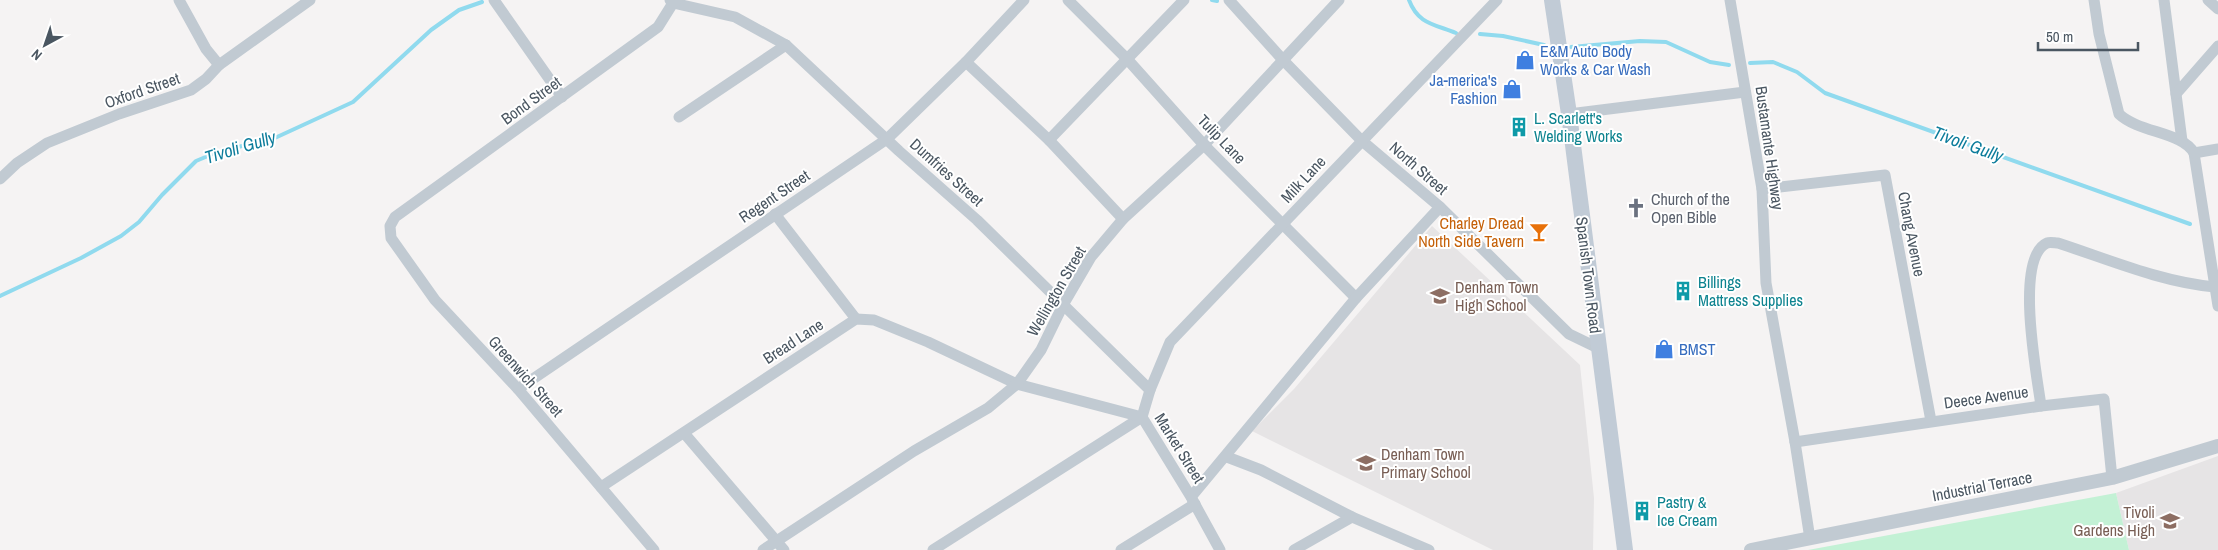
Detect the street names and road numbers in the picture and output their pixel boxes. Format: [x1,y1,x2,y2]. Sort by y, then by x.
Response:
street label: Oxford Street [102,67,183,113]
street label: Bond Street [497,71,566,129]
street label: Bustamante Highway [1750,85,1790,212]
street label: Tulip Lane [1193,109,1251,169]
street label: Dumfries Street [906,133,989,211]
street label: North Street [1385,136,1453,200]
street label: Milk Lane [1276,151,1330,207]
street label: Regent Street [734,164,814,228]
street label: Chang Avenue [1893,190,1931,278]
street label: Spanish Town Road [1571,215,1607,335]
street label: Wellington Street [1021,242,1091,340]
street label: Bread Lane [759,313,827,369]
street label: Greenwich Street [484,331,569,422]
street label: Deece Avenue [1942,380,2030,414]
street label: Market Street [1150,409,1210,488]
street label: Industrial Terrace [1930,466,2034,506]

